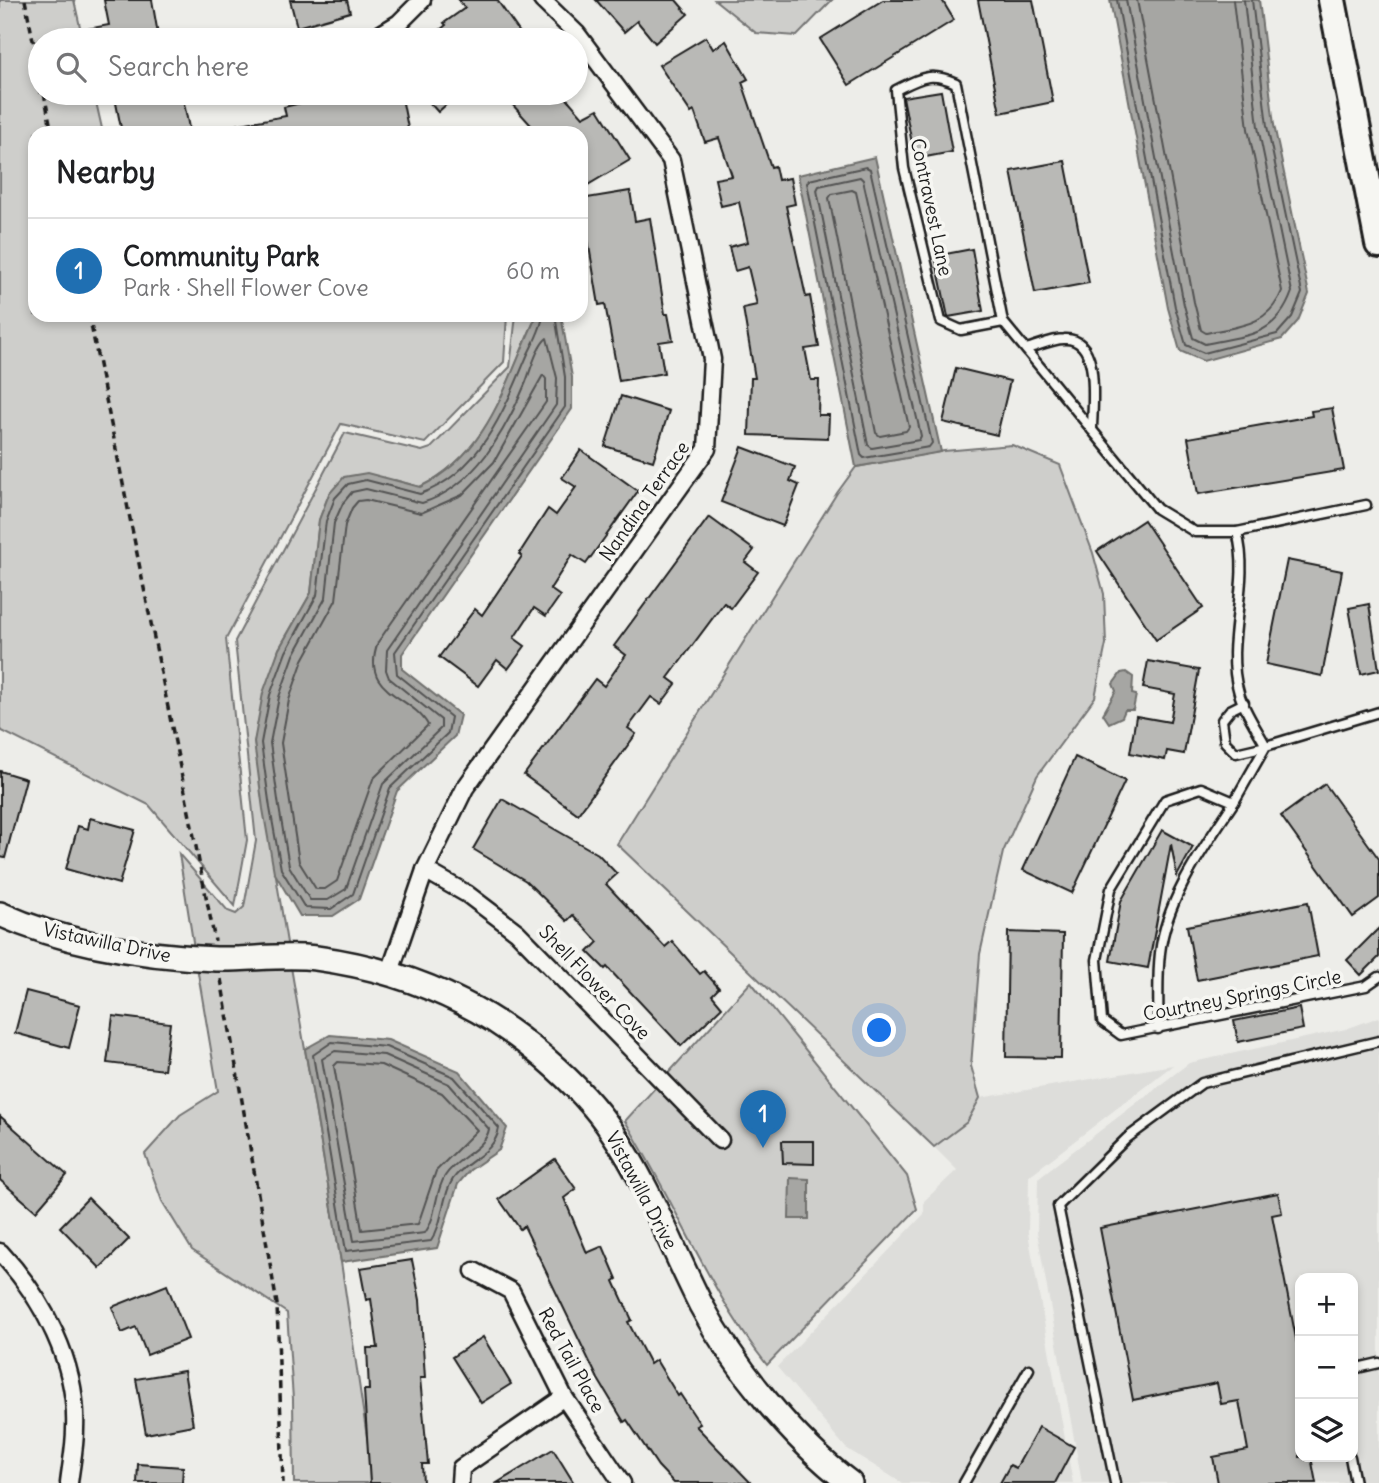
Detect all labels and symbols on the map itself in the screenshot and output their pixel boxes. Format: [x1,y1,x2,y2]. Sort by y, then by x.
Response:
street label: Contravest Lane [906,136,958,278]
street label: Nandina Terrace [594,436,694,566]
street label: Vistawilla Drive [41,917,173,967]
street label: Shell Flower Cove [534,920,656,1044]
street label: Courtney Springs Circle [1141,964,1343,1026]
your location [862,1013,896,1047]
pin: 1 [740,1090,786,1148]
street label: Vistawilla Drive [601,1127,683,1253]
street label: Red Tail Place [533,1303,611,1417]

